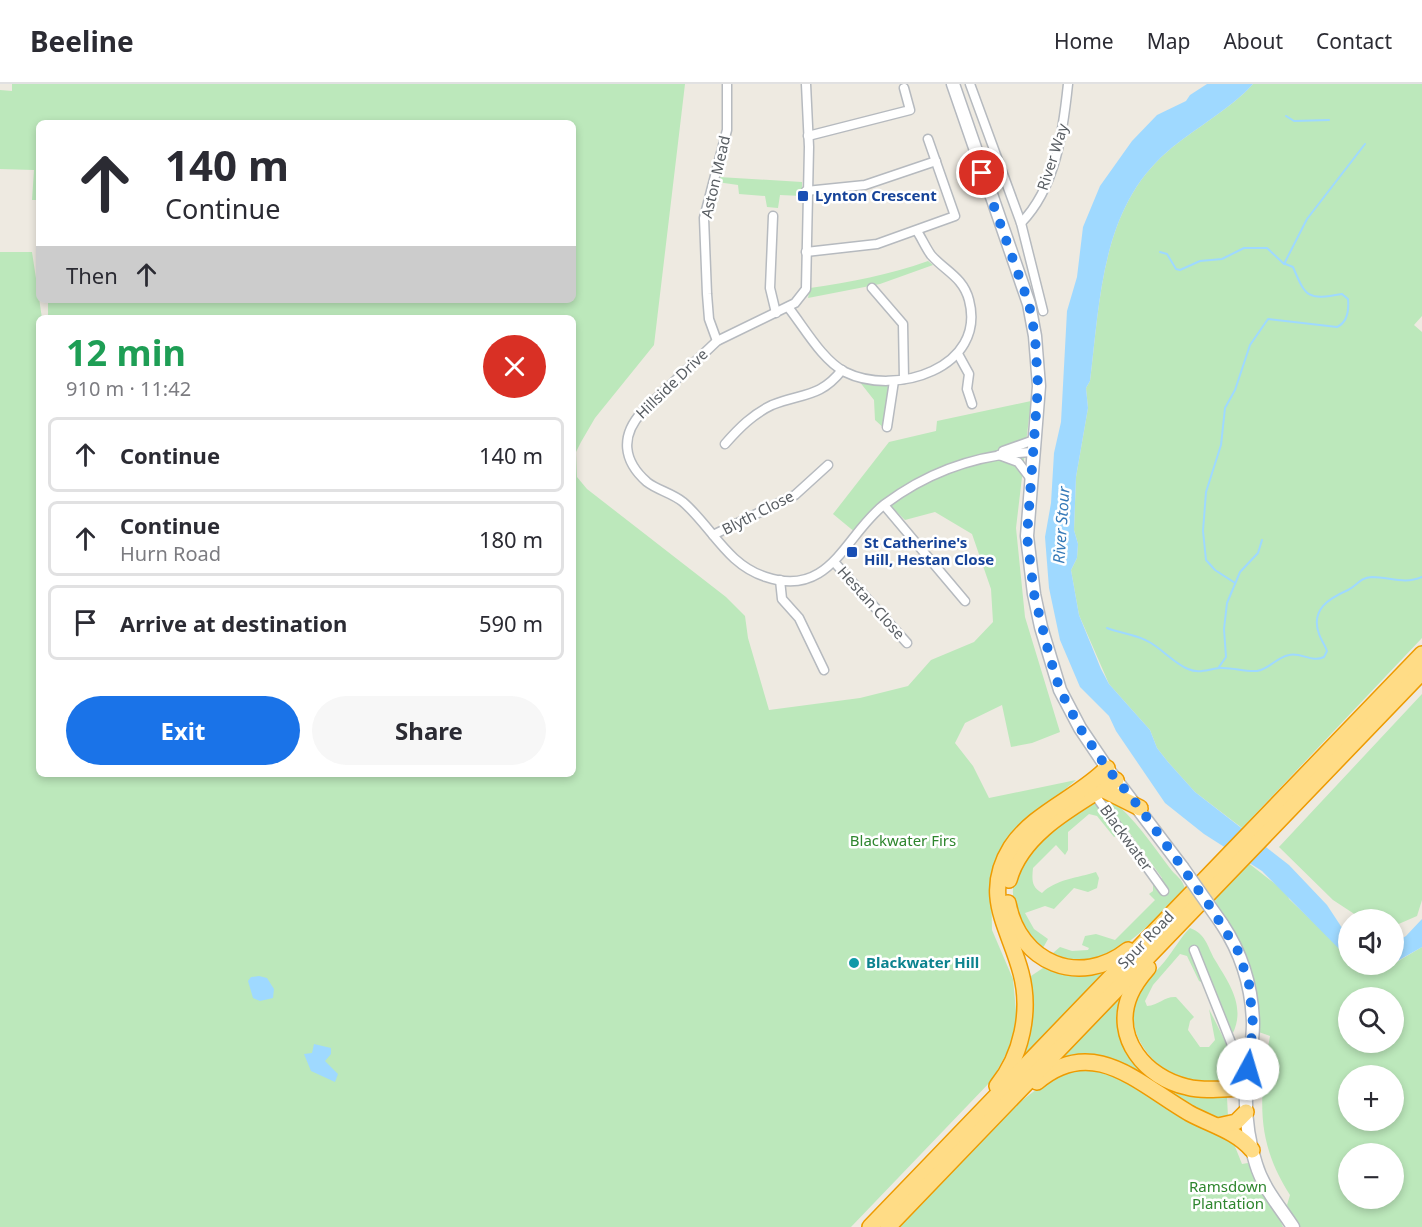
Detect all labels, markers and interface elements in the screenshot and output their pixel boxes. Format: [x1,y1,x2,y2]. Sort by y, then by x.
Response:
text: Beeline [30,22,134,60]
text: Home [1054,27,1114,55]
text: Map [1147,27,1190,55]
text: About [1223,27,1283,55]
text: Contact [1316,27,1392,55]
street label: River Way [1032,120,1072,193]
street label: Aston Mead [696,134,734,220]
text: 140 m [165,136,289,193]
icon: ahead [66,144,144,222]
pin [956,147,1007,198]
icon: arrive [965,156,998,189]
place label: Lynton Crescent [815,185,937,205]
marker: Lynton Crescent [796,189,810,203]
text: Continue [165,190,280,227]
icon: ahead [130,258,163,291]
text: Then [66,260,118,290]
text: 12 min [66,328,186,377]
button: close [483,335,546,398]
street label: Hillside Drive [631,344,712,423]
text: 910 m · 11:42 [66,375,191,402]
icon: ahead [69,438,102,471]
text: Continue [120,440,220,470]
text: 140 m [479,440,543,470]
water label: River Stour [1047,485,1075,564]
street label: Blyth Close [718,486,797,539]
text: Continue [120,510,220,540]
icon: ahead [69,522,102,555]
text: 180 m [479,524,543,554]
place label: St Catherine's Hill, Hestan Close [864,532,994,569]
text: Hurn Road [120,540,221,567]
marker: St Catherine's Hill, Hestan Close [845,545,859,559]
street label: Hestan Close [834,562,910,643]
icon: arrive [69,606,102,639]
text: Arrive at destination [120,608,347,638]
text: 590 m [479,608,543,638]
button: Exit [66,696,300,765]
button: Share [312,696,546,765]
street label: Blackwater [1096,800,1158,875]
park label: Blackwater Firs [850,830,956,850]
street label: Spur Road [1113,906,1178,972]
map controls [1338,909,1404,1209]
button: sound [1338,909,1404,975]
place label: Blackwater Hill [866,952,979,972]
marker: Blackwater Hill [847,956,861,970]
button: search [1338,987,1404,1053]
position arrow [1216,1037,1280,1101]
button: + [1338,1065,1404,1131]
button: − [1338,1143,1404,1209]
park label: Ramsdown Plantation [1189,1176,1267,1213]

